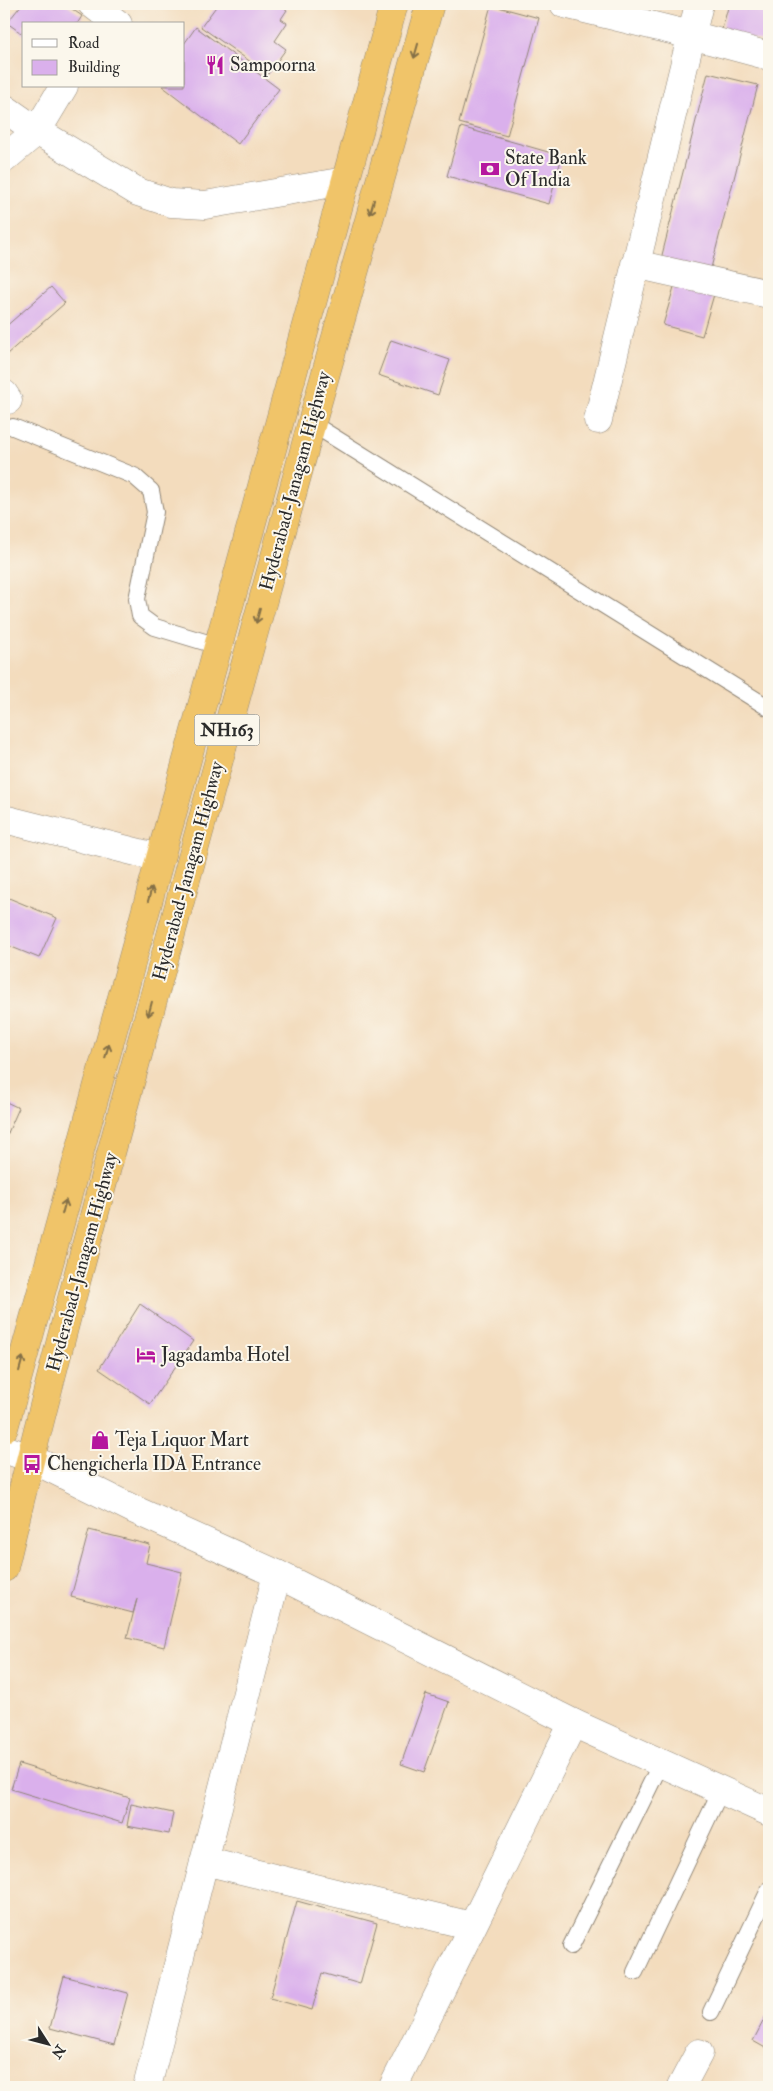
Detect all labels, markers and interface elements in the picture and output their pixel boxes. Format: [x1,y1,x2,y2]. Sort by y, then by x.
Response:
legend [22,22,185,88]
text: Road [68,34,100,53]
one-way arrow [411,42,421,58]
place label: Sampoorna [230,53,316,78]
restaurant icon: Sampoorna [204,54,226,76]
text: Building [68,58,120,77]
place label: State Bank Of India [505,146,587,192]
bank icon: State Bank Of India [479,158,501,180]
one-way arrow [366,198,376,214]
street label: Hyderabad-Janagam Highway [254,368,336,593]
one-way arrow [253,608,262,624]
road number: NH163 [194,714,260,746]
street label: Hyderabad-Janagam Highway [147,758,229,983]
one-way arrow [145,886,155,902]
one-way arrow [145,1001,154,1017]
one-way arrow [102,1043,112,1059]
street label: Hyderabad-Janagam Highway [41,1149,123,1374]
one-way arrow [60,1200,69,1216]
place label: Jagadamba Hotel [160,1343,290,1367]
hotel icon: Jagadamba Hotel [135,1344,157,1366]
one-way arrow [17,1357,26,1373]
place label: Teja Liquor Mart [115,1428,249,1452]
shop icon: Teja Liquor Mart [89,1429,111,1451]
place label: Chengicherla IDA Entrance [47,1452,261,1476]
bus stop icon: Chengicherla IDA Entrance [21,1453,43,1475]
north arrow [22,2018,72,2068]
text: N [47,2040,69,2062]

